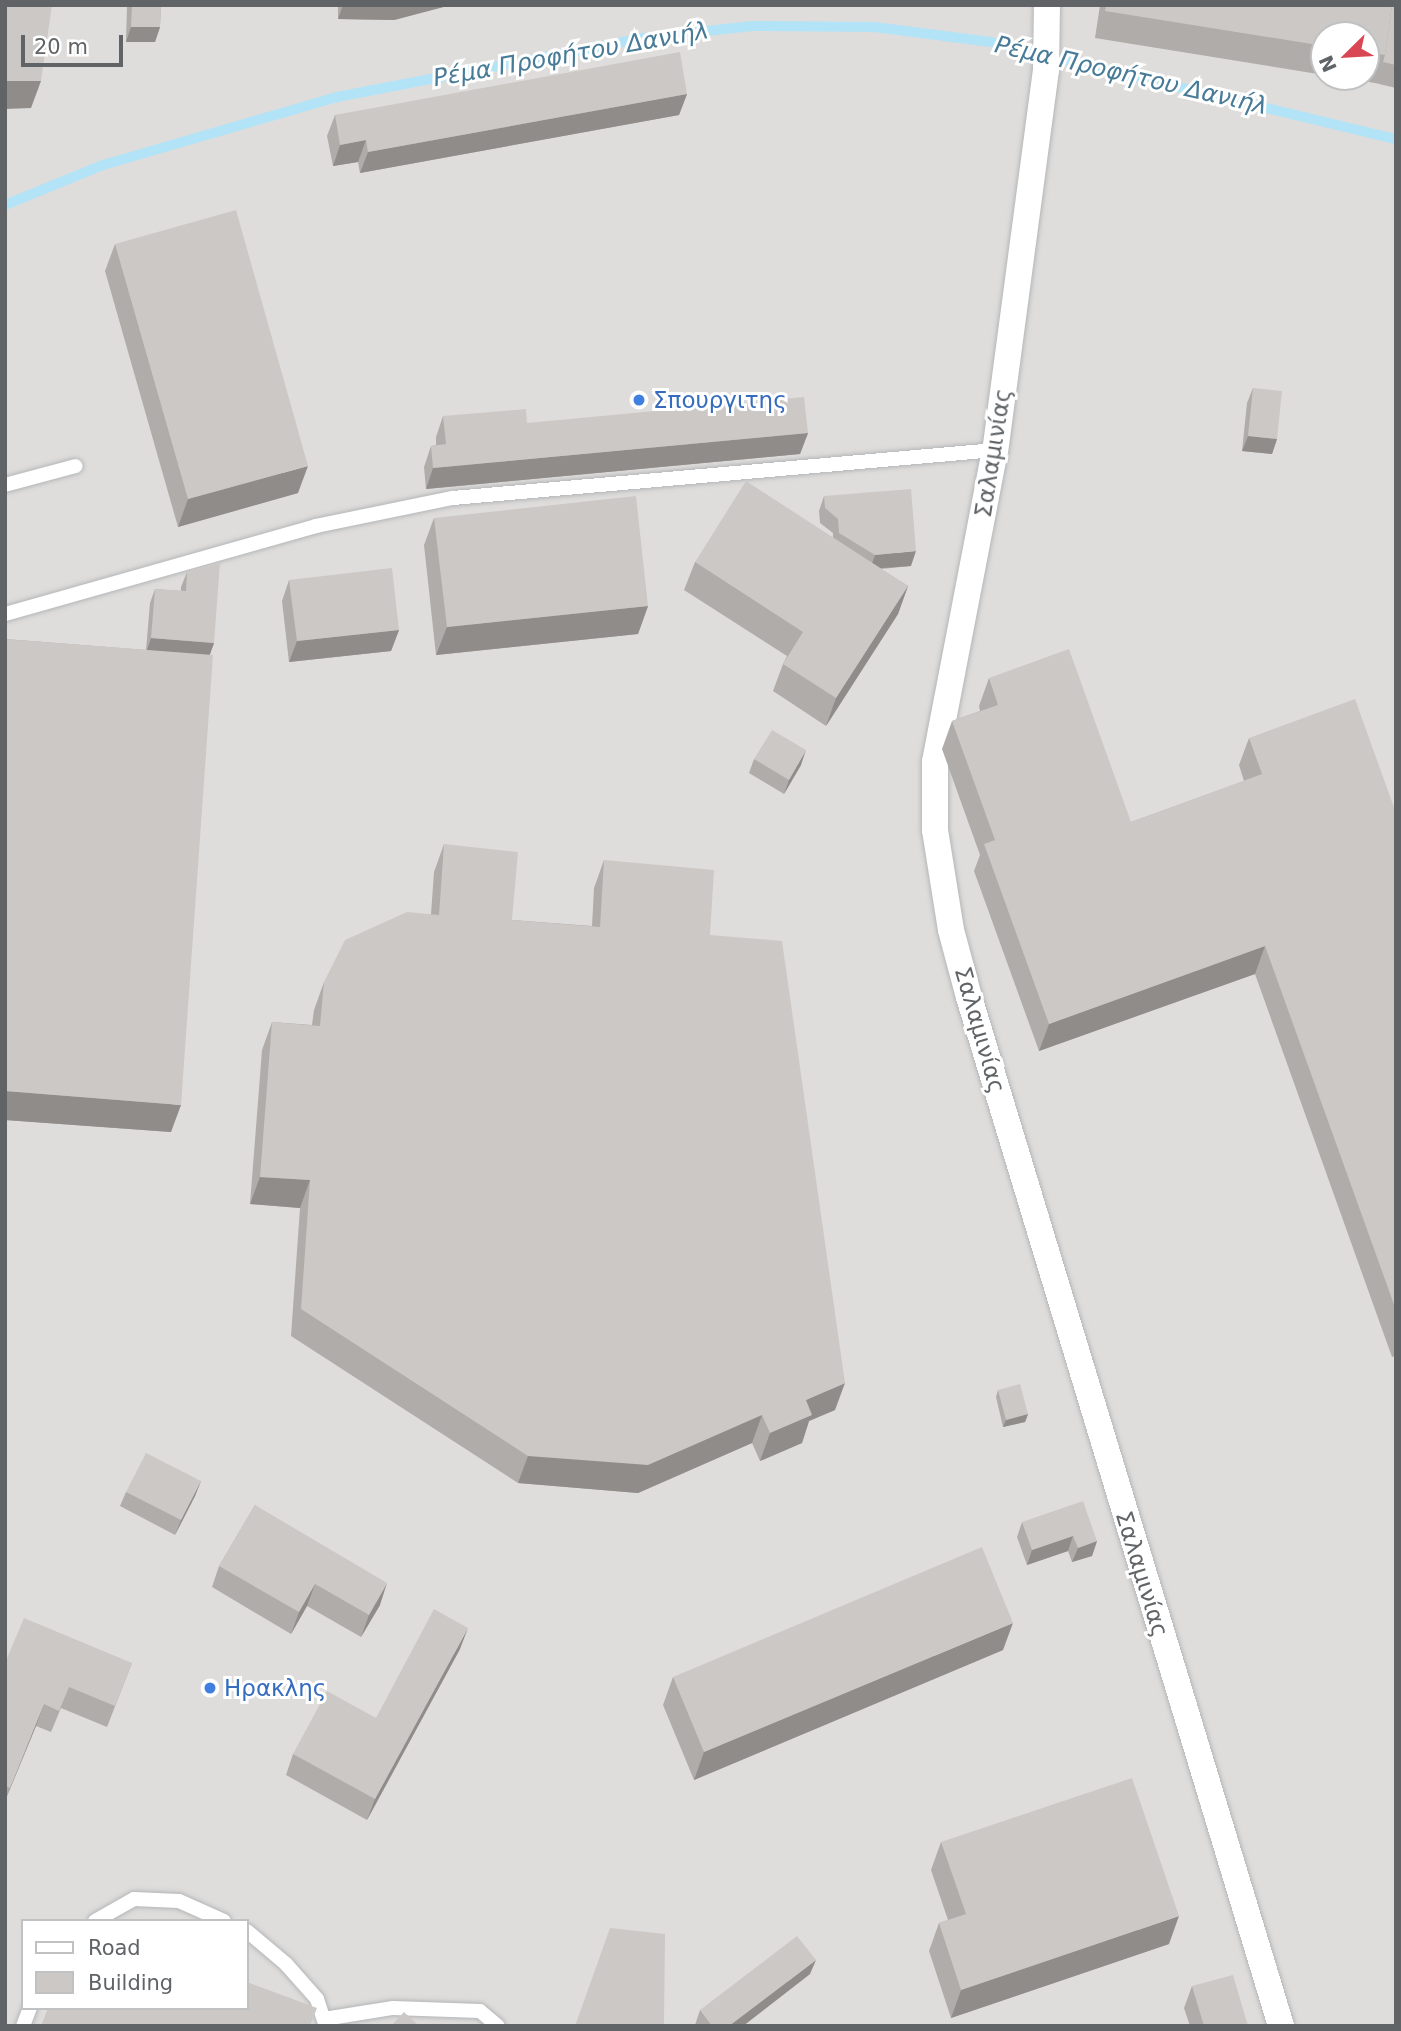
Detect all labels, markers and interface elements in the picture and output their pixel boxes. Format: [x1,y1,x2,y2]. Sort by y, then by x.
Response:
water label: Ρέμα Προφήτου Δανιήλ [431,17,711,93]
scale bar [24,21,126,65]
north arrow [1310,21,1380,91]
water label: Ρέμα Προφήτου Δανιήλ [992,31,1270,121]
text: 20 m [34,35,88,59]
text: N [1314,52,1341,75]
place label: Σπουργιτης [653,386,787,414]
street label: Σαλαμινίας [969,387,1017,519]
marker: Σπουργιτης [631,392,647,408]
street label: Σαλαμινίας [949,964,1011,1096]
street label: Σαλαμινίας [1110,1508,1174,1640]
place label: Ηρακλης [224,1674,326,1702]
marker: Ηρακλης [202,1680,218,1696]
legend [21,1919,248,2010]
text: Road [88,1936,141,1960]
text: Building [88,1971,173,1995]

